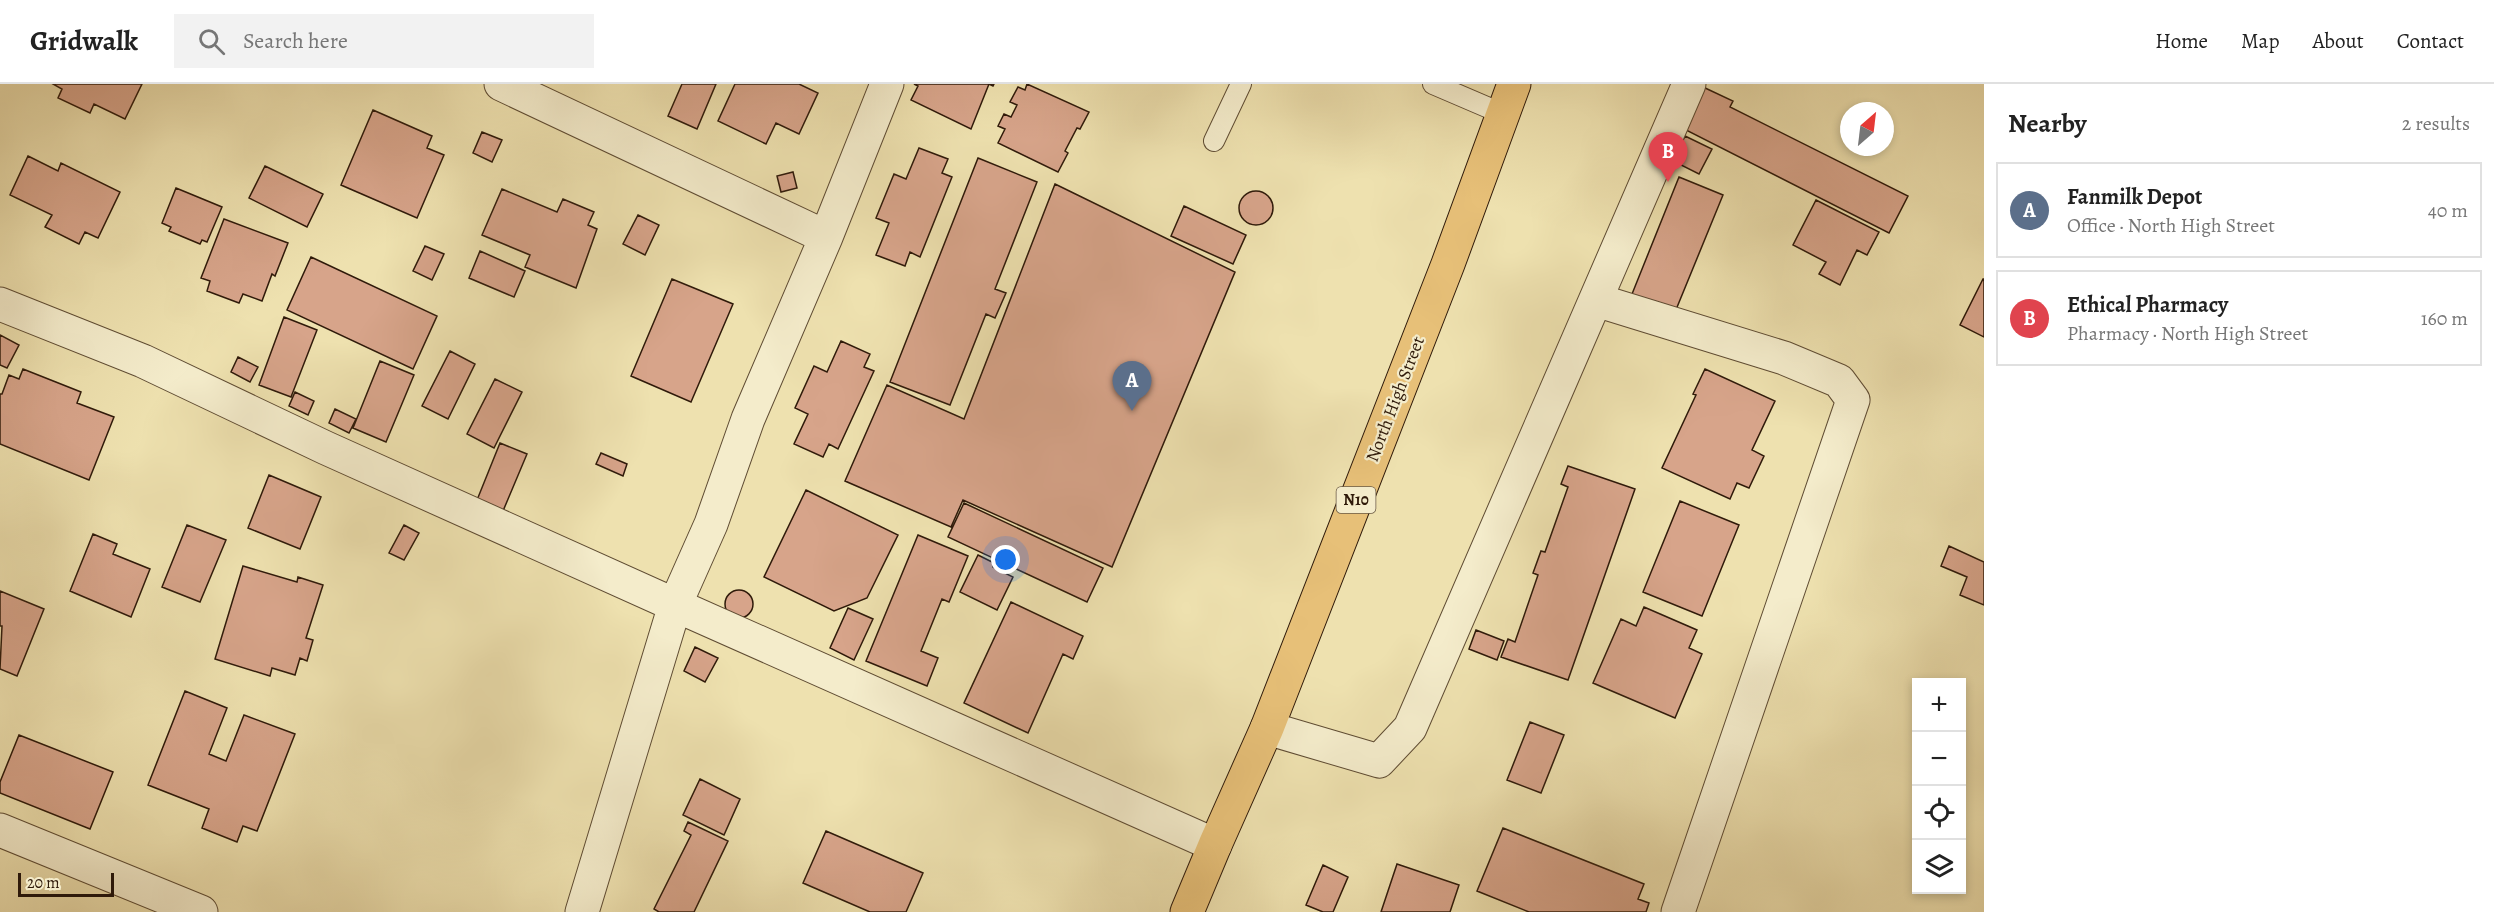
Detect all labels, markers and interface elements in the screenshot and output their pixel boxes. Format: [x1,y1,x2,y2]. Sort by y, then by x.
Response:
search box [174,14,594,68]
text: Gridwalk [30,22,138,60]
icon: search [195,25,228,58]
text: Search here [243,26,348,56]
text: Home [2155,27,2208,55]
text: Map [2241,27,2279,55]
text: About [2312,27,2364,55]
text: Contact [2397,27,2464,55]
north arrow [1840,102,1894,156]
text: Nearby [2008,106,2087,141]
text: 2 results [2402,110,2470,137]
pin: B [1648,132,1688,182]
text: Fanmilk Depot [2067,182,2202,212]
text: A [2023,197,2036,224]
text: 40 m [2428,197,2468,224]
text: Office · North High Street [2067,212,2275,239]
text: Ethical Pharmacy [2067,290,2228,320]
text: B [2023,305,2036,332]
text: 160 m [2421,305,2468,332]
text: Pharmacy · North High Street [2067,320,2308,347]
street label: North High Street [1360,333,1430,465]
pin: A [1112,362,1152,411]
road number: N10 [1336,487,1376,513]
your location [991,545,1020,574]
map controls [1912,678,1966,894]
button: + [1912,678,1966,732]
button: − [1912,732,1966,786]
button: locate [1912,786,1966,840]
button: layers [1912,840,1966,894]
scale bar [18,870,114,898]
text: 20 m [27,872,60,894]

